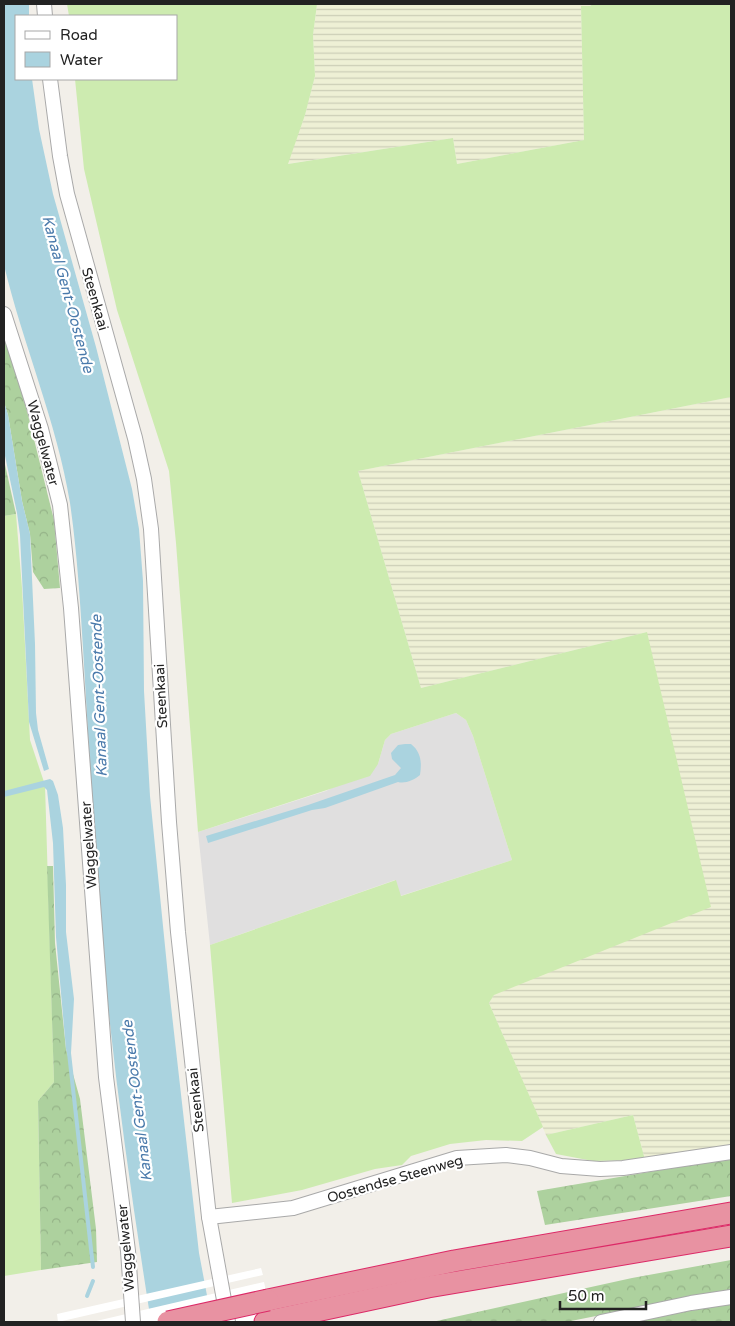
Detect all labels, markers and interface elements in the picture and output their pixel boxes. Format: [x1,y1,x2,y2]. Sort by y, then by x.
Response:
legend [15,15,178,80]
text: Road [60,26,98,44]
text: Water [60,51,103,69]
water label: Kanaal Gent-Oostende [38,213,98,376]
street label: Steenkaai [78,266,112,332]
street label: Waggelwater [23,398,63,488]
water label: Kanaal Gent-Oostende [87,613,111,777]
street label: Steenkaai [151,663,171,729]
street label: Waggelwater [77,800,101,889]
water label: Kanaal Gent-Oostende [118,1018,156,1183]
street label: Steenkaai [184,1067,208,1133]
street label: Oostendse Steenweg [325,1151,465,1207]
street label: Waggelwater [114,1203,138,1292]
scale bar [560,1278,646,1310]
text: 50 m [568,1287,605,1305]

